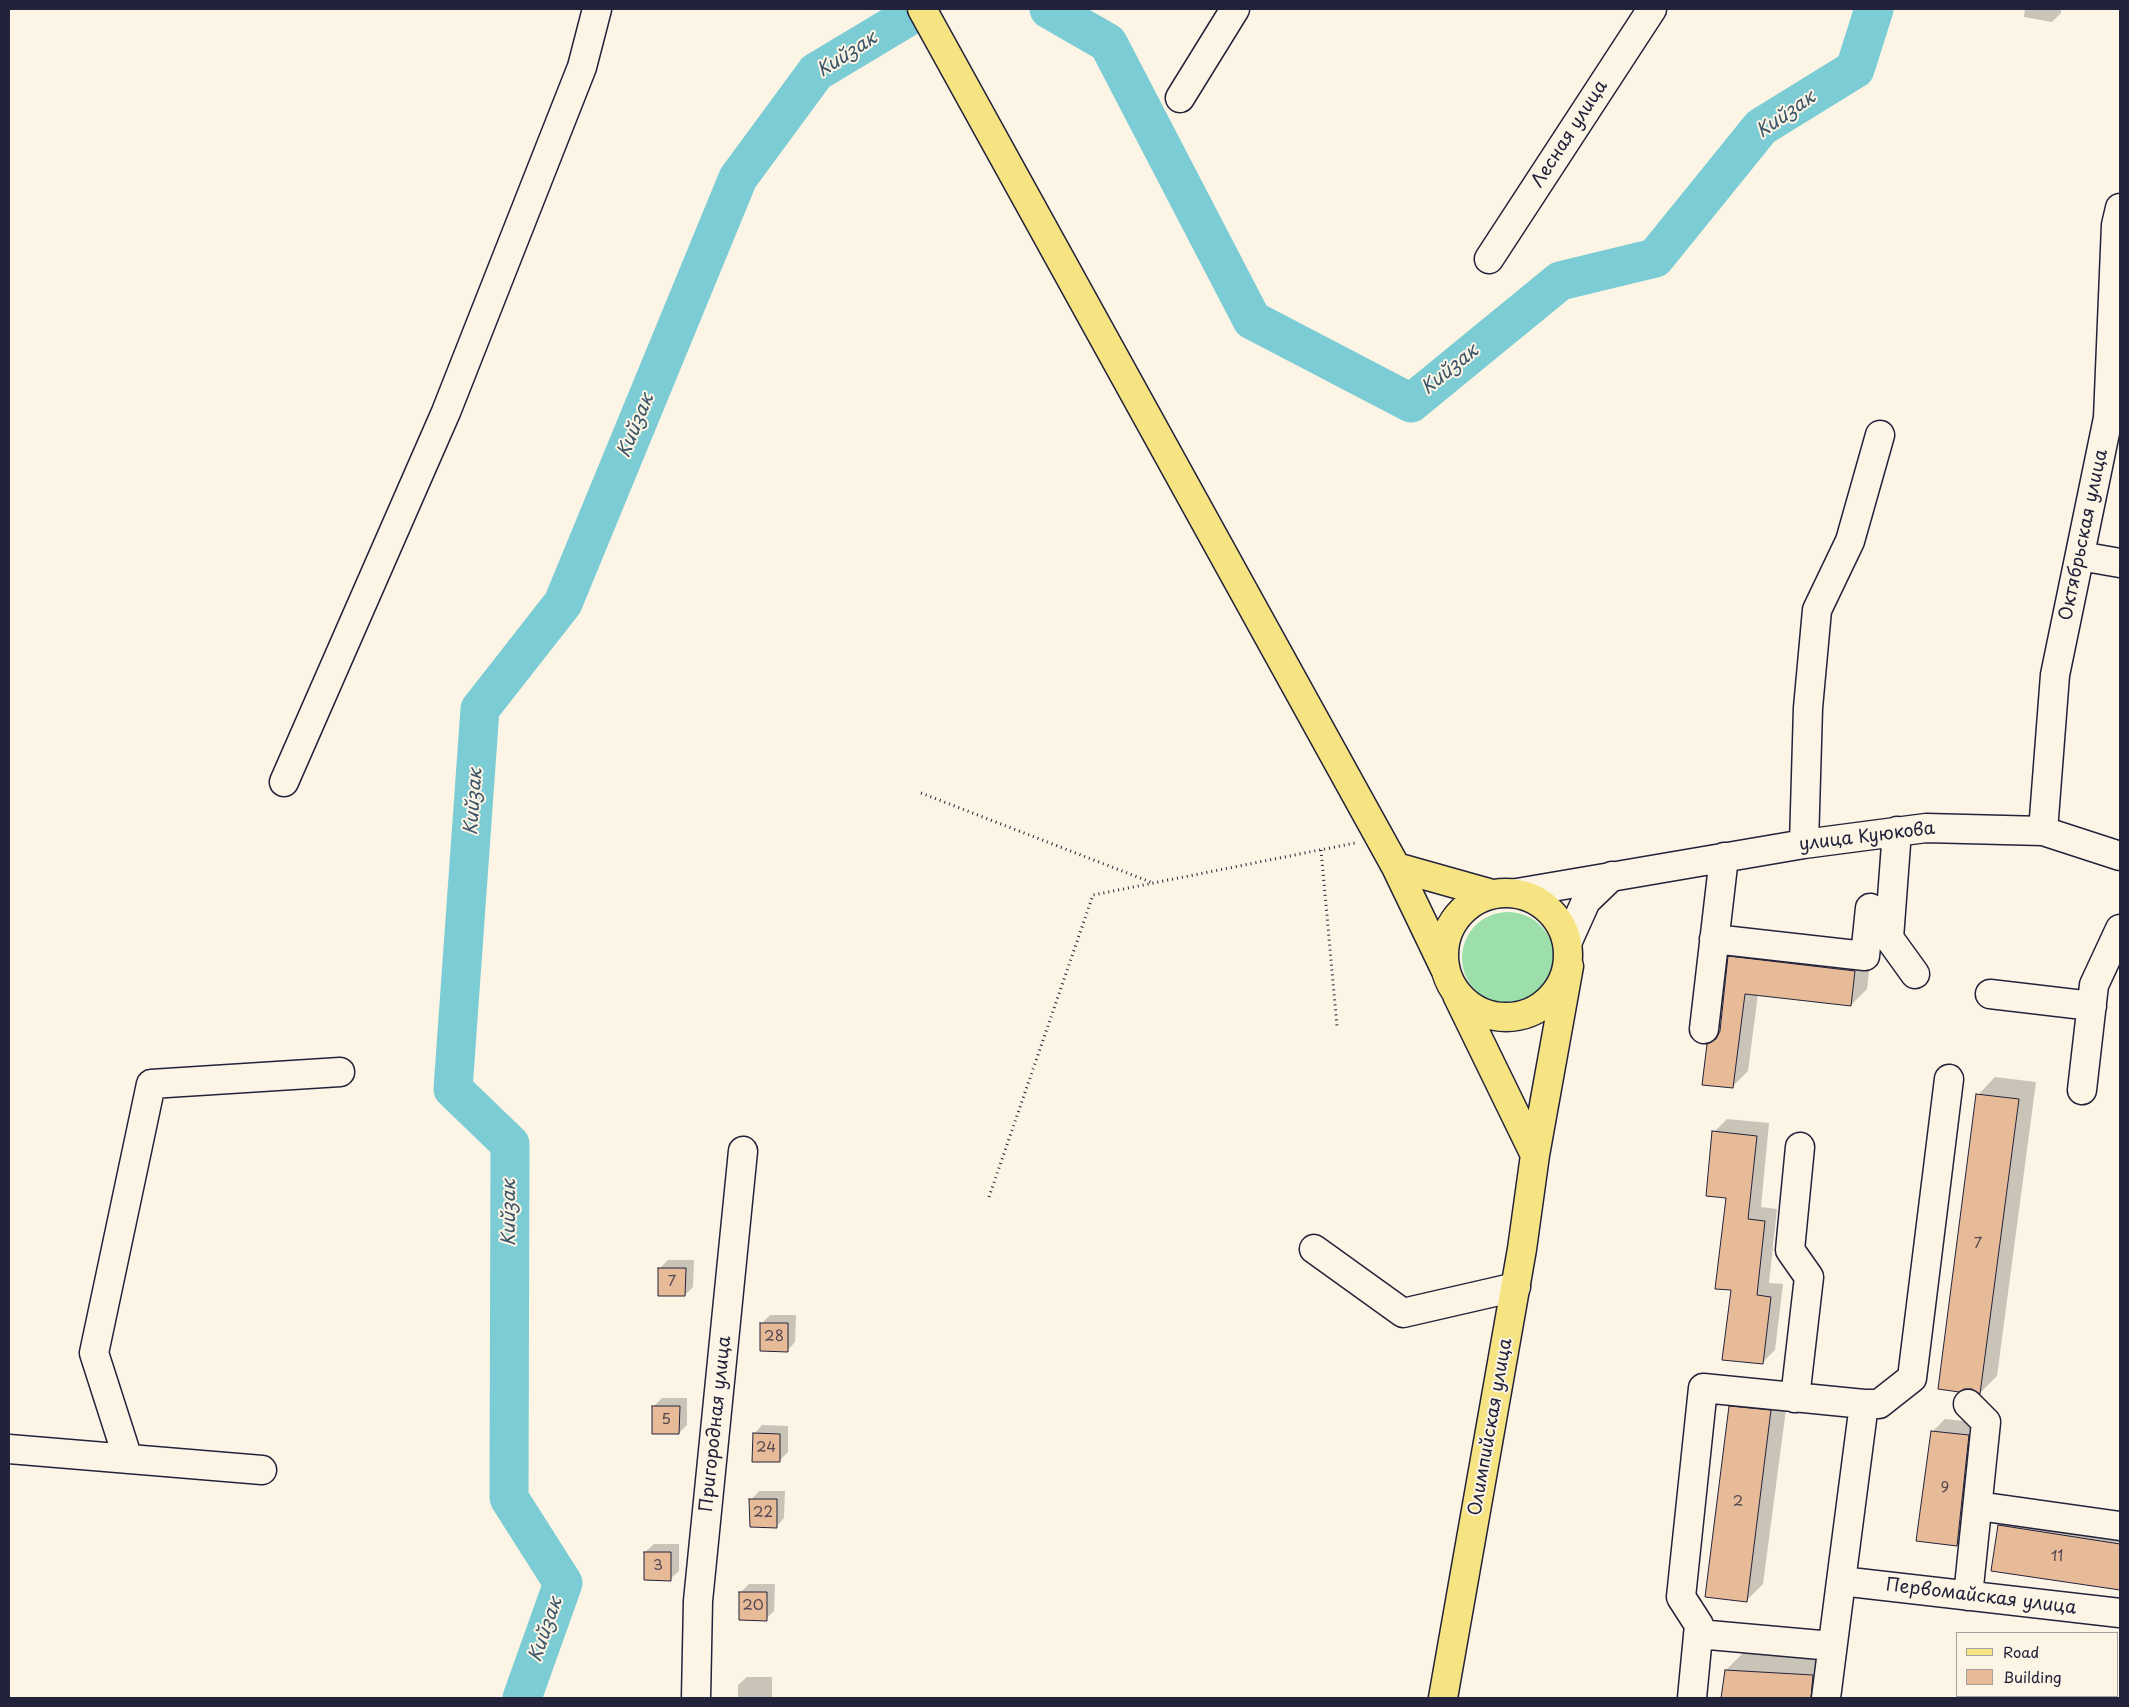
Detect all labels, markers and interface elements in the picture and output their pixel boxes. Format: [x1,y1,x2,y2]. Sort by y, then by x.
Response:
water label: Кийзак [813,27,881,83]
street label: Лесная улица [1527,76,1613,192]
water label: Кийзак [1752,86,1820,144]
water label: Кийзак [1417,340,1483,400]
water label: Кийзак [613,391,659,461]
street label: Октябрьская улица [2055,447,2113,623]
water label: Кийзак [460,768,488,836]
street label: улица Куюкова [1798,818,1936,856]
water label: Кийзак [499,1180,521,1246]
house number: 7 [1974,1235,1982,1253]
house number: 7 [668,1273,676,1291]
house number: 28 [764,1328,784,1346]
street label: Пригородная улица [696,1335,736,1513]
street label: Олимпийская улица [1465,1337,1517,1517]
house number: 5 [661,1411,671,1429]
house number: 24 [756,1439,776,1457]
house number: 9 [1941,1479,1949,1497]
house number: 2 [1733,1493,1743,1511]
house number: 22 [753,1504,773,1522]
house number: 11 [2051,1548,2063,1566]
house number: 3 [653,1557,663,1575]
street label: Первомайская улица [1884,1575,2078,1619]
water label: Кийзак [524,1595,568,1665]
house number: 20 [742,1597,764,1615]
legend [1956,1632,2119,1697]
text: Road [2003,1640,2039,1663]
text: Building [2003,1665,2062,1688]

